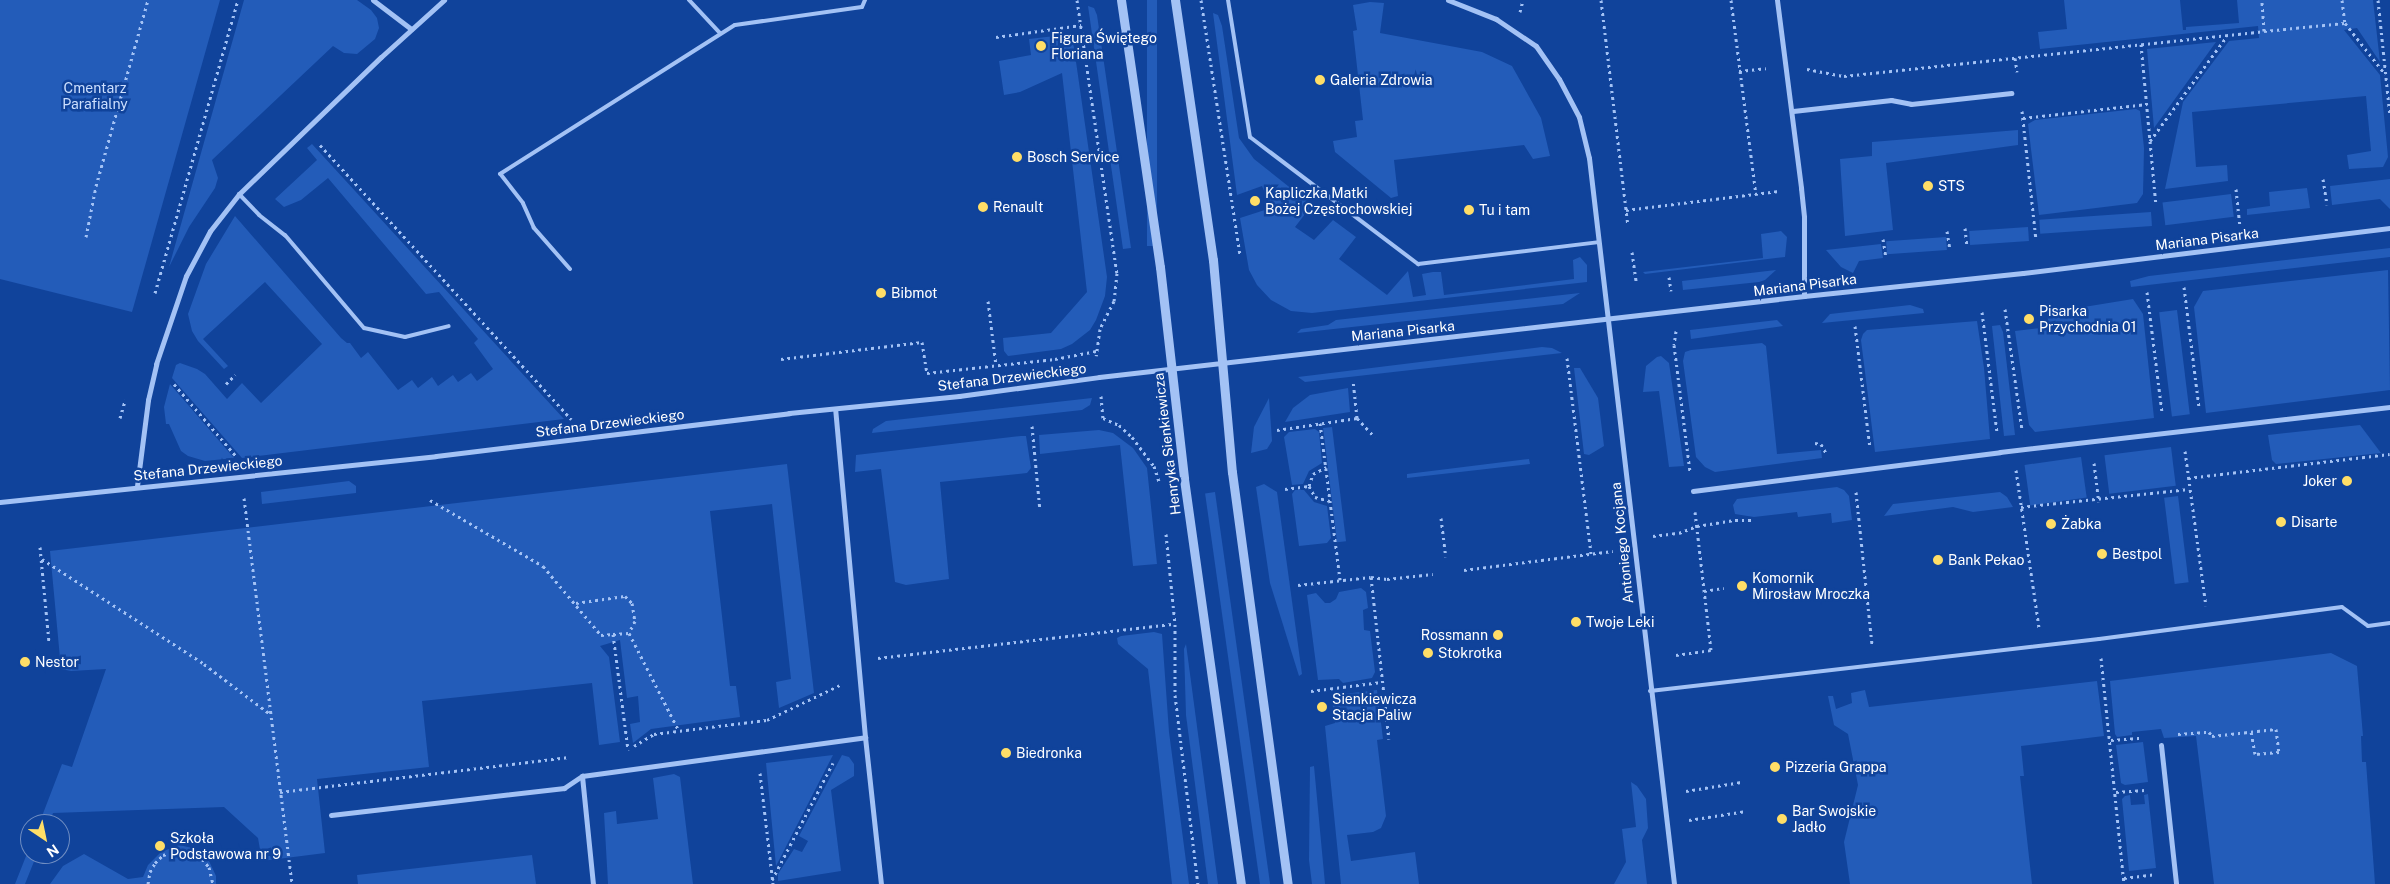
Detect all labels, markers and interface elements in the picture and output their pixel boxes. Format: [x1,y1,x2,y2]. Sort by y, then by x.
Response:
place label: Figura Świętego Floriana [1051,30,1157,62]
marker: Figura Świętego Floriana [1035,40,1047,52]
place label: Galeria Zdrowia [1330,72,1432,88]
marker: Galeria Zdrowia [1314,74,1326,86]
park label: Cmentarz Parafialny [62,80,128,112]
place label: Bosch Service [1027,149,1119,165]
marker: Bosch Service [1011,151,1023,163]
place label: STS [1938,178,1965,194]
marker: STS [1922,180,1934,192]
place label: Kapliczka Matki Bożej Częstochowskiej [1265,185,1412,218]
marker: Kapliczka Matki Bożej Częstochowskiej [1249,195,1261,207]
place label: Renault [993,199,1043,215]
marker: Renault [977,201,989,213]
place label: Tu i tam [1479,202,1530,218]
marker: Tu i tam [1463,204,1475,216]
street label: Mariana Pisarka [2154,224,2260,254]
street label: Mariana Pisarka [1752,270,1858,300]
place label: Bibmot [891,285,937,301]
marker: Bibmot [875,287,887,299]
place label: Pisarka Przychodnia 01 [2039,303,2136,336]
marker: Pisarka Przychodnia 01 [2023,313,2035,325]
street label: Mariana Pisarka [1350,317,1456,345]
street label: Stefana Drzewieckiego [937,360,1087,394]
street label: Henryka Sienkiewicza [1150,372,1184,516]
street label: Stefana Drzewieckiego [535,406,685,440]
street label: Stefana Drzewieckiego [133,452,283,484]
place label: Joker [2303,473,2337,489]
marker: Joker [2341,475,2353,487]
street label: Antoniego Kocjana [1607,481,1637,605]
place label: Disarte [2291,514,2337,530]
place label: Żabka [2061,516,2101,532]
marker: Disarte [2275,516,2287,528]
marker: Żabka [2045,518,2057,530]
place label: Bestpol [2112,546,2162,562]
marker: Bestpol [2096,548,2108,560]
place label: Bank Pekao [1948,552,2025,568]
marker: Bank Pekao [1932,554,1944,566]
place label: Komornik Mirosław Mroczka [1752,570,1870,602]
marker: Komornik Mirosław Mroczka [1736,580,1748,592]
place label: Twoje Leki [1586,614,1654,630]
marker: Twoje Leki [1570,616,1582,628]
place label: Rossmann [1421,627,1488,643]
marker: Rossmann [1492,629,1504,641]
place label: Stokrotka [1438,645,1502,661]
marker: Stokrotka [1422,647,1434,659]
place label: Nestor [35,654,79,670]
marker: Nestor [19,656,31,668]
place label: Sienkiewicza Stacja Paliw [1332,691,1416,724]
marker: Sienkiewicza Stacja Paliw [1316,701,1328,713]
place label: Biedronka [1016,745,1082,761]
marker: Biedronka [1000,747,1012,759]
place label: Pizzeria Grappa [1785,759,1886,775]
marker: Pizzeria Grappa [1769,761,1781,773]
place label: Bar Swojskie Jadło [1792,803,1876,836]
marker: Bar Swojskie Jadło [1776,813,1788,825]
north arrow [20,814,70,864]
place label: Szkoła Podstawowa nr 9 [170,830,281,862]
marker: Szkoła Podstawowa nr 9 [154,840,166,852]
text: N [44,841,62,860]

